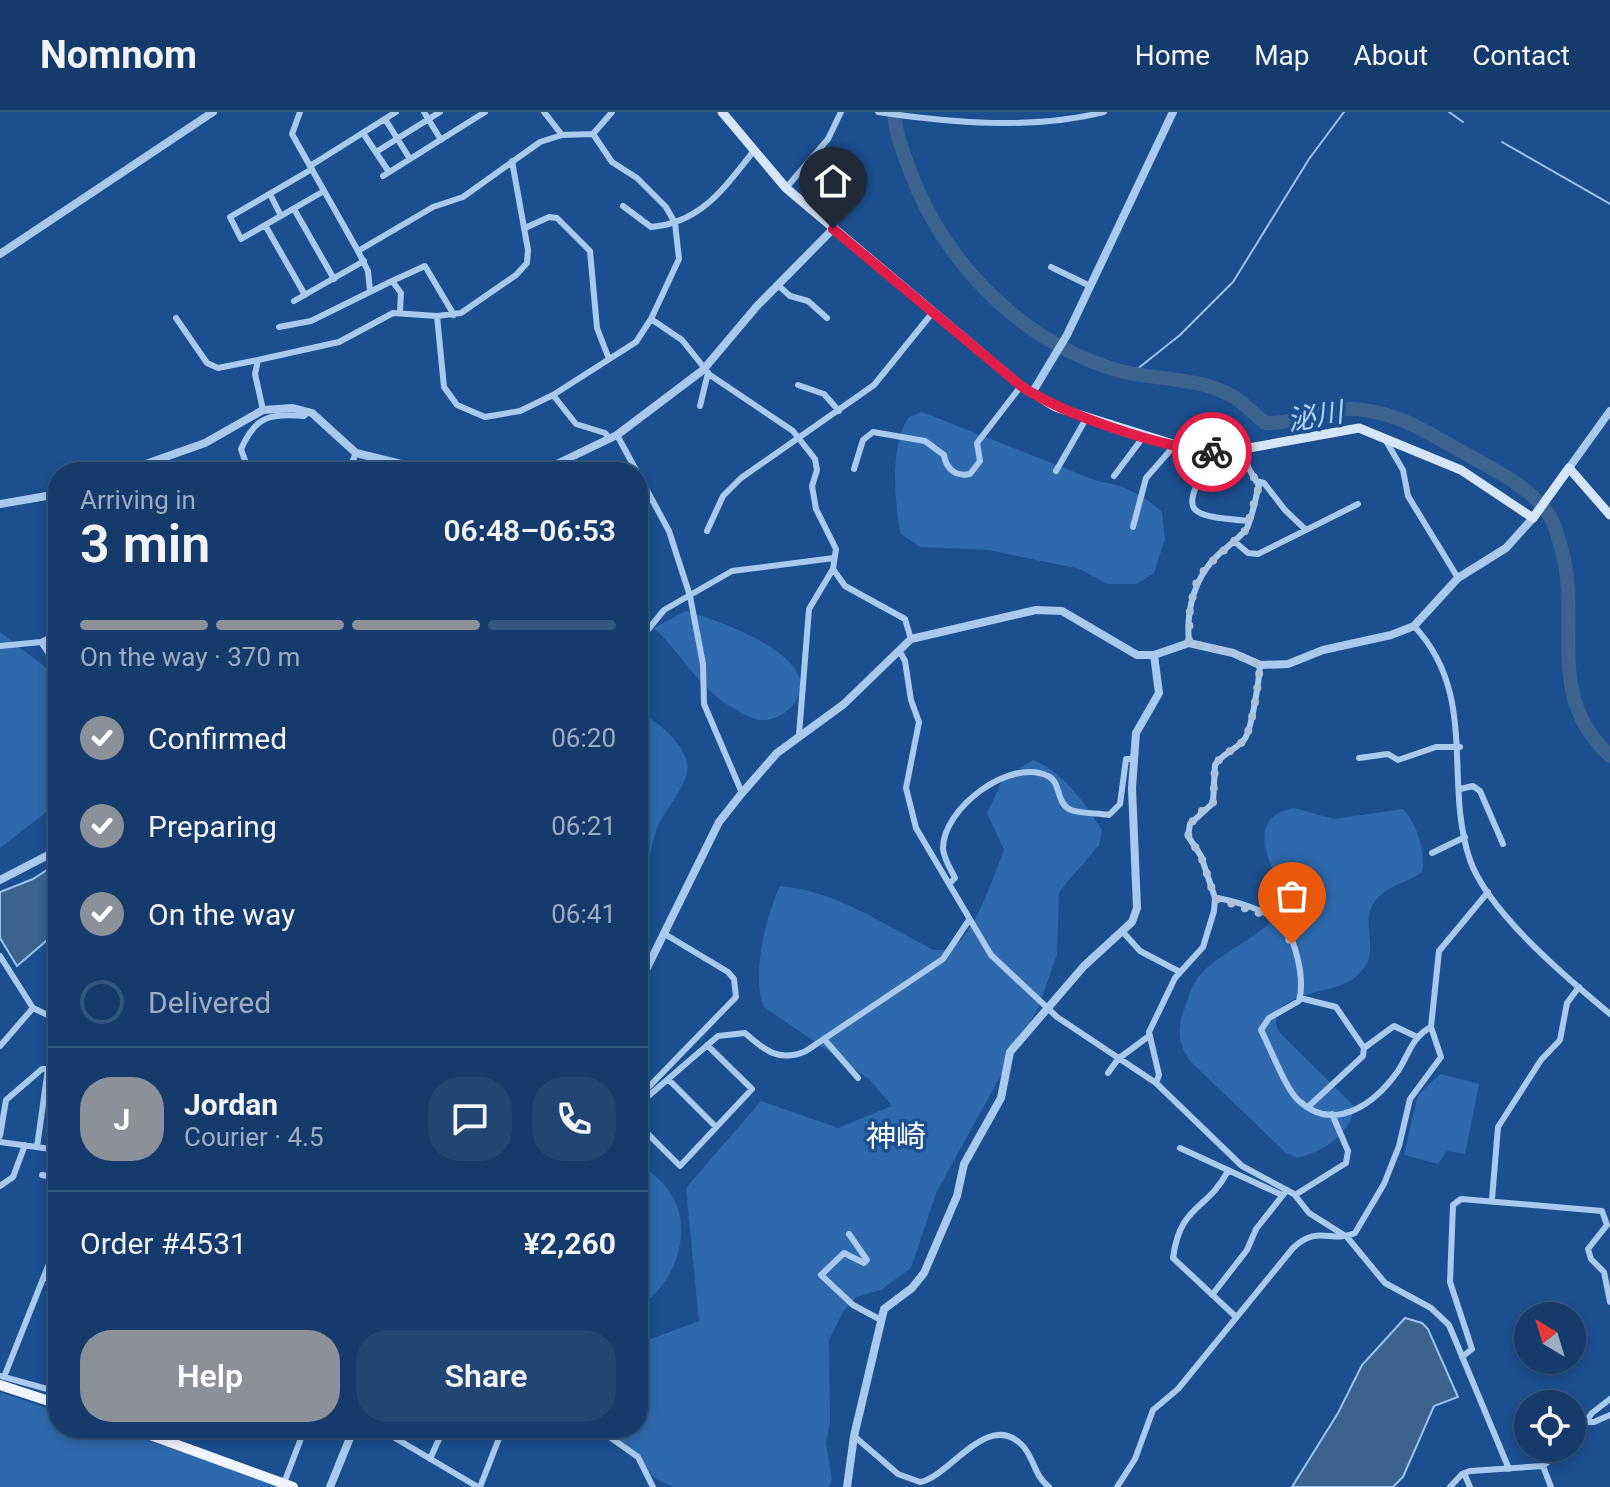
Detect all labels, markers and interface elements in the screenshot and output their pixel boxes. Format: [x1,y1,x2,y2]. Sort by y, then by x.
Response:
text: Nomnom [40,33,197,77]
text: Home [1135,39,1210,72]
text: Map [1254,39,1310,72]
text: About [1354,39,1428,72]
text: Contact [1472,39,1570,72]
pin [799,147,867,229]
icon: home [811,159,855,203]
water label: 泌川 [1285,395,1348,438]
courier [1172,412,1252,492]
icon: bike [1190,430,1234,474]
text: Arriving in [80,485,196,515]
text: 06:48–06:53 [443,513,616,548]
text: 3 min [80,514,210,575]
text: On the way · 370 m [80,642,300,672]
icon: check [80,716,124,760]
text: Confirmed [148,721,287,756]
text: 06:20 [551,723,616,753]
icon: check [80,804,124,848]
text: Preparing [148,809,277,844]
text: 06:21 [551,811,616,841]
pin [1258,862,1326,944]
icon: bag [1270,874,1314,918]
icon: check [80,892,124,936]
text: On the way [148,897,295,932]
text: 06:41 [551,899,616,929]
text: Delivered [148,985,271,1020]
button: chat [428,1077,512,1161]
button: phone [532,1077,616,1161]
text: Jordan [184,1087,278,1122]
text: J [114,1102,130,1137]
district label: 神崎 [866,1119,926,1154]
text: Courier · 4.5 [184,1122,324,1152]
text: Order #4531 [80,1226,247,1261]
text: ¥2,260 [524,1226,616,1261]
north arrow [1514,1302,1586,1374]
map controls [1514,1302,1586,1462]
button: Help [80,1330,340,1422]
button: Share [356,1330,616,1422]
button: locate [1514,1390,1586,1462]

